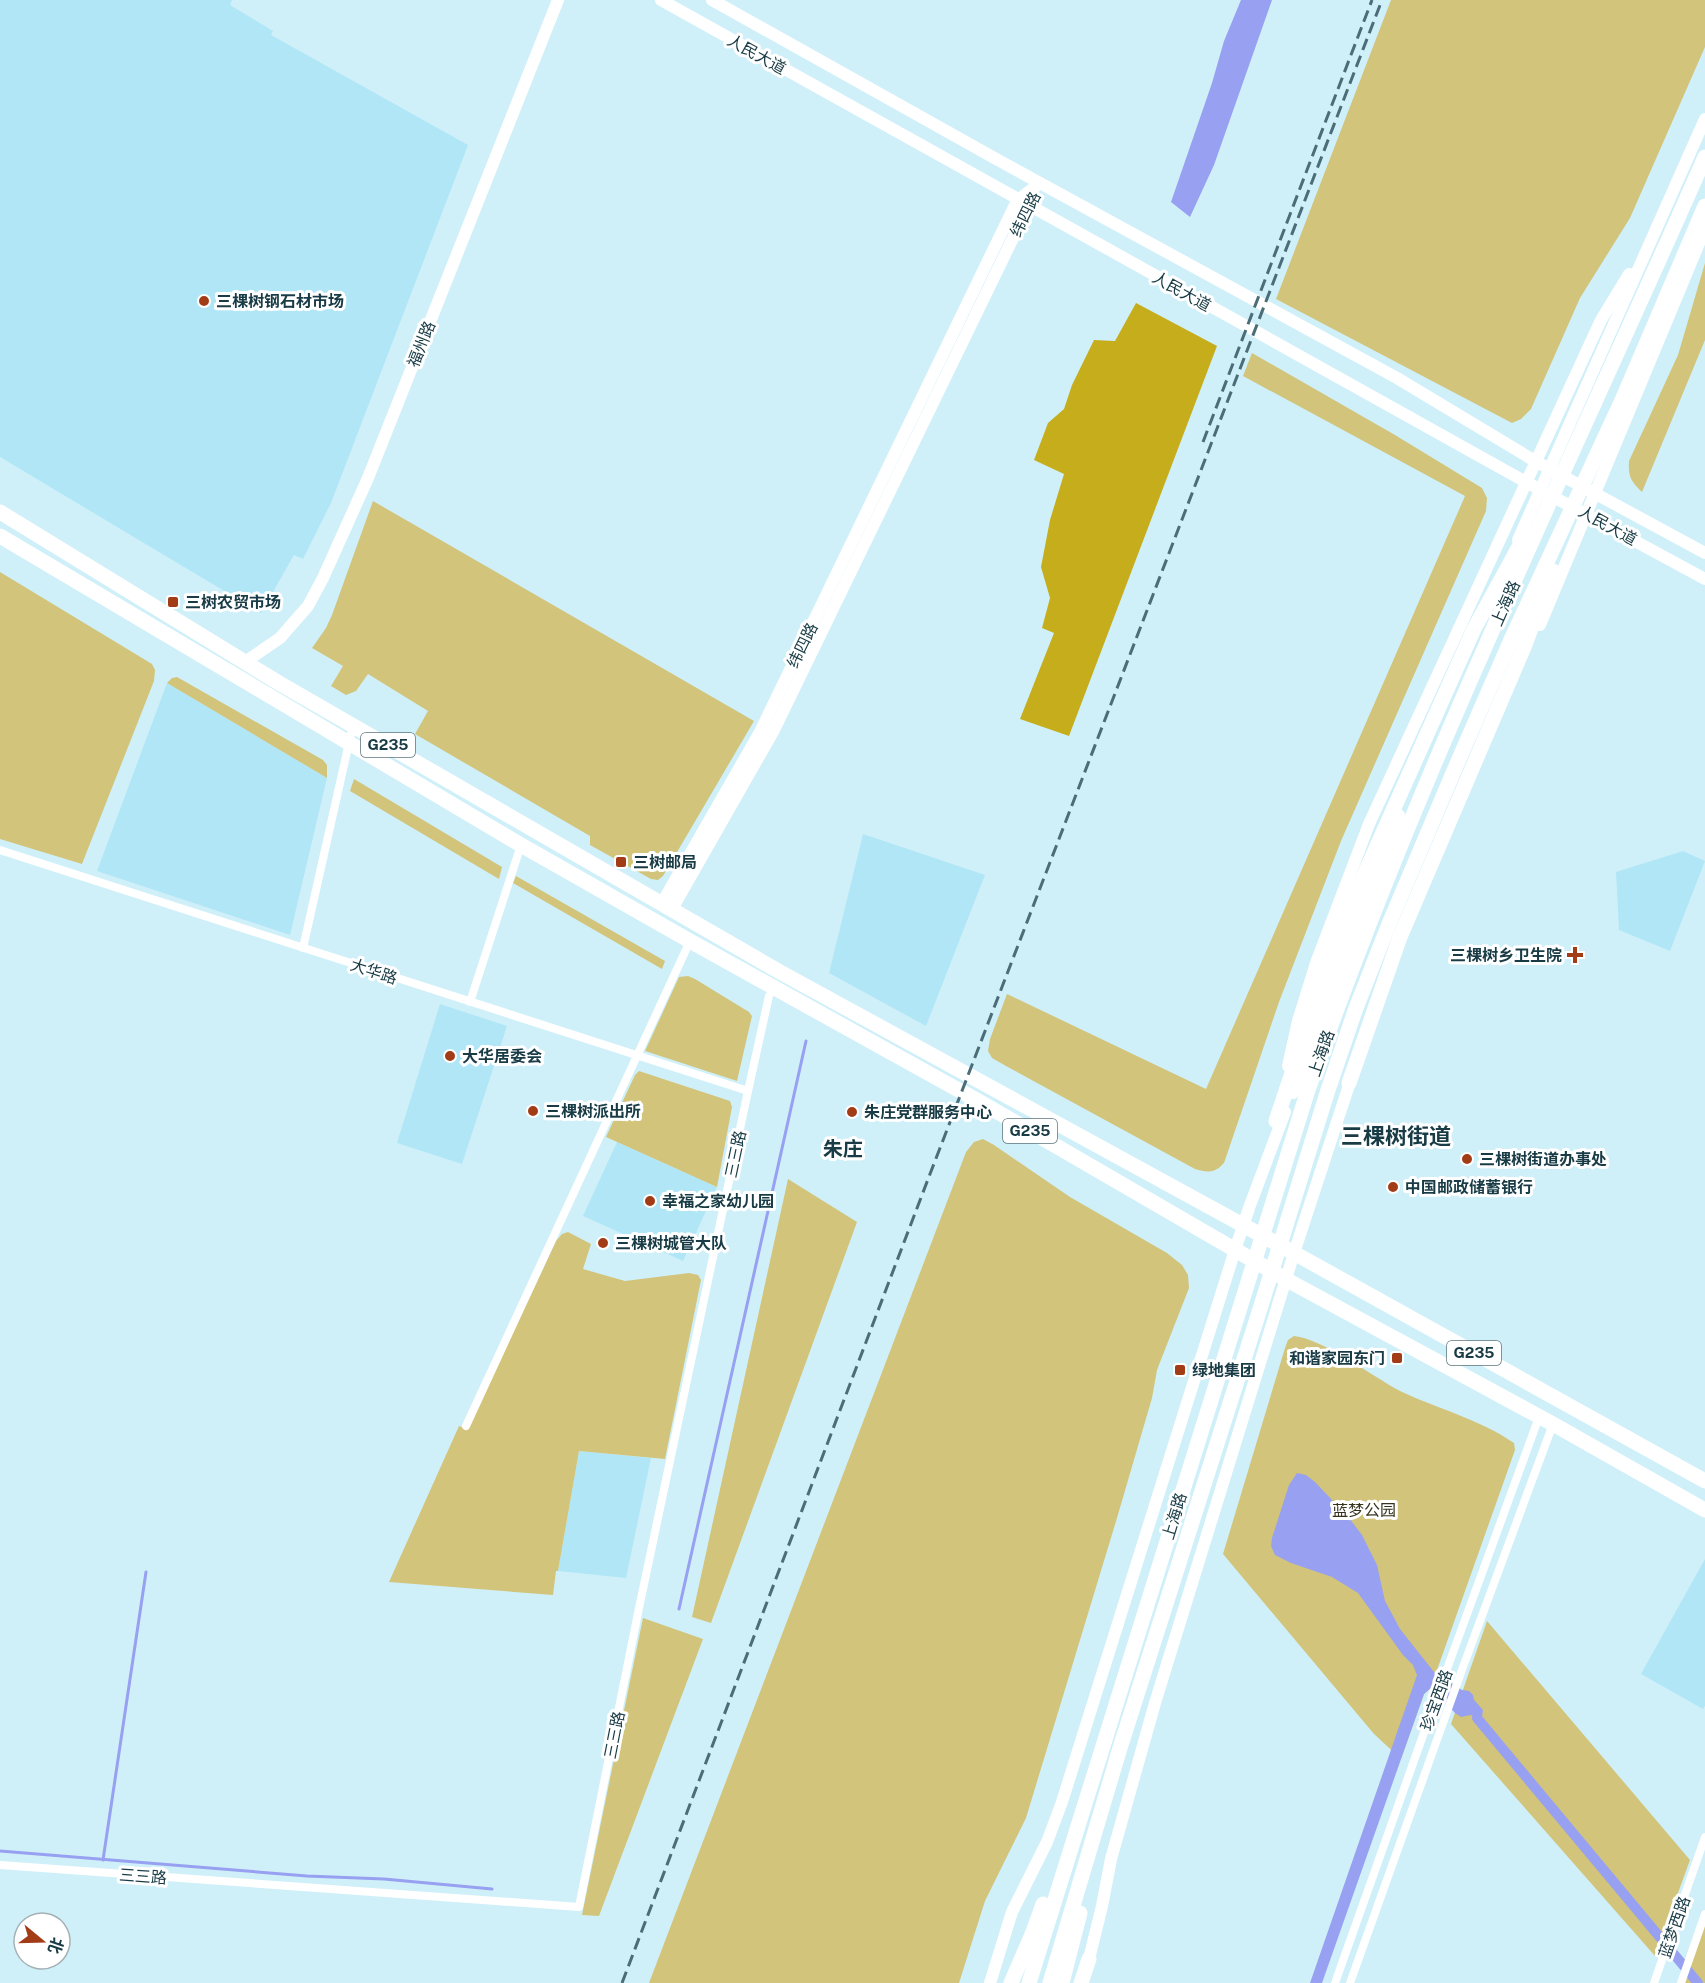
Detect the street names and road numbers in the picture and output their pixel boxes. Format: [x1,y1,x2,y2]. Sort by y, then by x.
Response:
street label: 人民大道 [724,31,789,78]
street label: 纬四路 [1006,188,1045,240]
street label: 人民大道 [1149,268,1214,315]
street label: 福州路 [404,318,439,370]
street label: 人民大道 [1575,502,1640,549]
street label: 上海路 [1487,577,1524,629]
street label: 纬四路 [783,619,822,671]
road number: G235 [361,733,415,757]
street label: 大华路 [348,955,400,988]
street label: 上海路 [1305,1027,1338,1079]
road number: G235 [1003,1119,1057,1143]
street label: 三三路 [721,1129,750,1180]
road number: G235 [1447,1341,1501,1365]
street label: 上海路 [1158,1490,1191,1542]
street label: 珍宝西路 [1417,1667,1456,1733]
street label: 三三路 [601,1710,628,1760]
street label: 三三路 [118,1865,168,1888]
street label: 蓝梦西路 [1655,1894,1694,1961]

